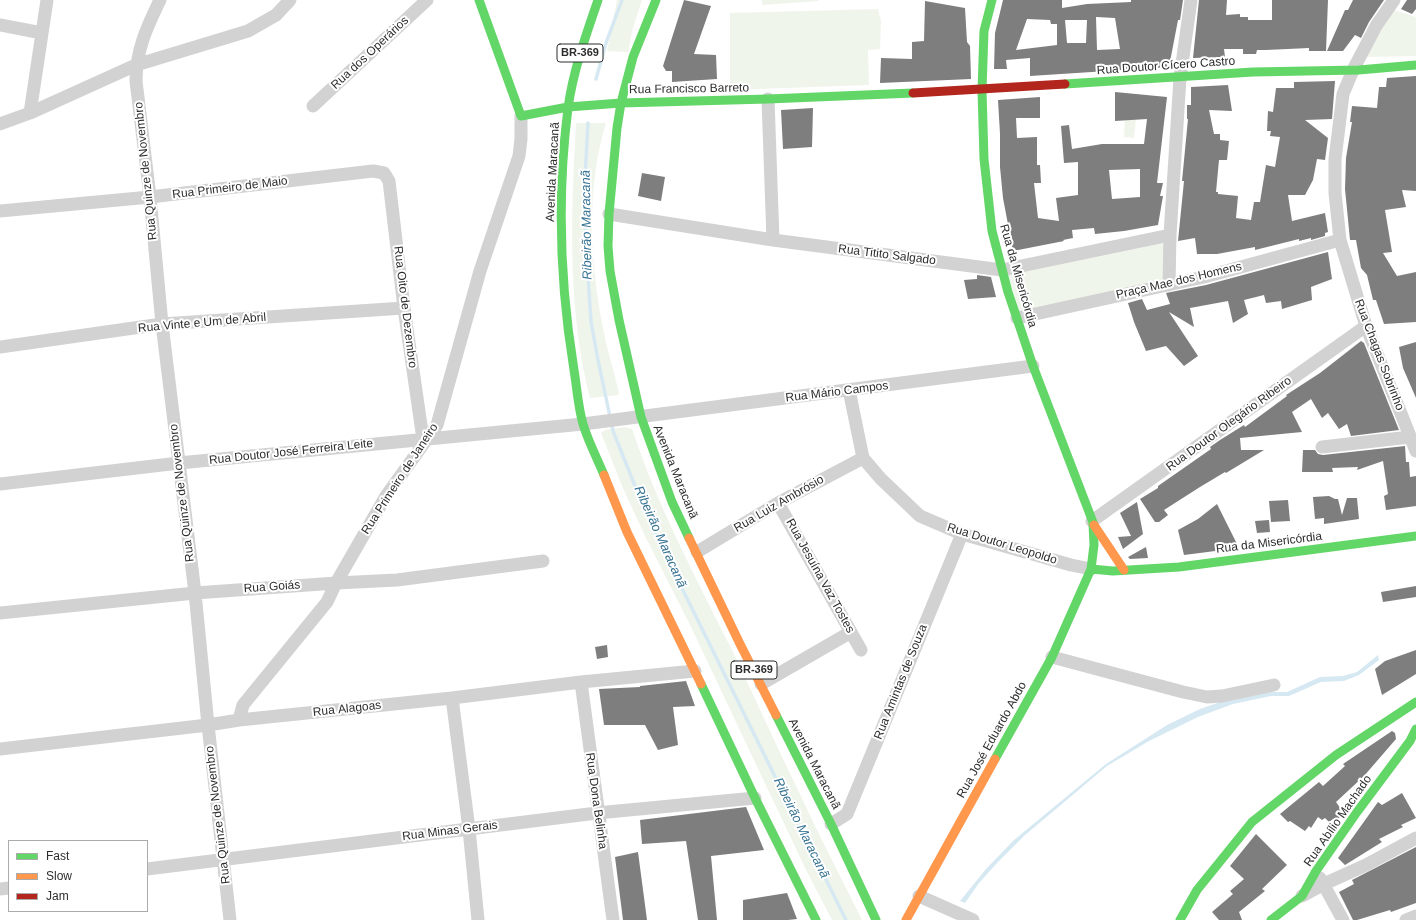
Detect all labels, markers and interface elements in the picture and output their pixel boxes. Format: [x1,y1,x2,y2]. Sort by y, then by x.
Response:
street label: Rua dos Operários [328,13,412,93]
road number: BR-369 [557,44,603,62]
street label: Rua Doutor Cícero Castro [1096,54,1236,78]
street label: Rua Francisco Barreto [629,81,749,97]
street label: Rua Quinze de Novembro [132,101,160,241]
street label: Avenida Maracanã [543,122,563,222]
water label: Ribeirão Maracanã [578,170,596,280]
street label: Rua Primeiro de Maio [172,174,288,202]
street label: Rua da Misericórdia [996,223,1040,329]
street label: Rua Titito Salgado [837,242,937,268]
street label: Rua Oito de Dezembro [390,245,420,369]
street label: Praça Mae dos Homens [1115,260,1243,302]
street label: Rua Chagas Sobrinho [1351,297,1407,413]
street label: Rua Vinte e Um de Abril [137,310,267,336]
street label: Rua Doutor Olegário Ribeiro [1164,374,1294,474]
street label: Rua Mário Campos [785,379,889,405]
street label: Rua Primeiro de Janeiro [359,421,441,537]
street label: Rua Quinze de Novembro [166,423,198,563]
street label: Avenida Maracanã [650,423,700,521]
street label: Rua Doutor José Ferreira Leite [208,436,374,468]
street label: Rua Luiz Ambrósio [732,472,826,536]
water label: Ribeirão Maracanã [631,484,689,590]
street label: Rua Jesuína Vaz Tostes [783,516,857,636]
street label: Rua Doutor Leopoldo [945,520,1059,568]
street label: Rua da Misericórdia [1215,529,1323,557]
street label: Rua Goiás [243,578,301,596]
street label: Rua Amintas de Souza [871,622,931,742]
road number: BR-369 [731,661,777,679]
street label: Rua José Eduardo Abdo [954,679,1030,801]
street label: Rua Alagoas [312,698,382,720]
street label: Avenida Maracanã [785,716,843,812]
street label: Rua Quinze de Novembro [202,745,234,885]
street label: Rua Dona Belinha [582,752,610,850]
street label: Rua Abílio Machado [1301,773,1375,869]
water label: Ribeirão Maracanã [770,775,832,881]
street label: Rua Minas Gerais [401,818,499,844]
legend [8,840,148,912]
text: Fast [46,849,69,863]
text: Slow [46,869,72,883]
text: Jam [46,889,69,903]

